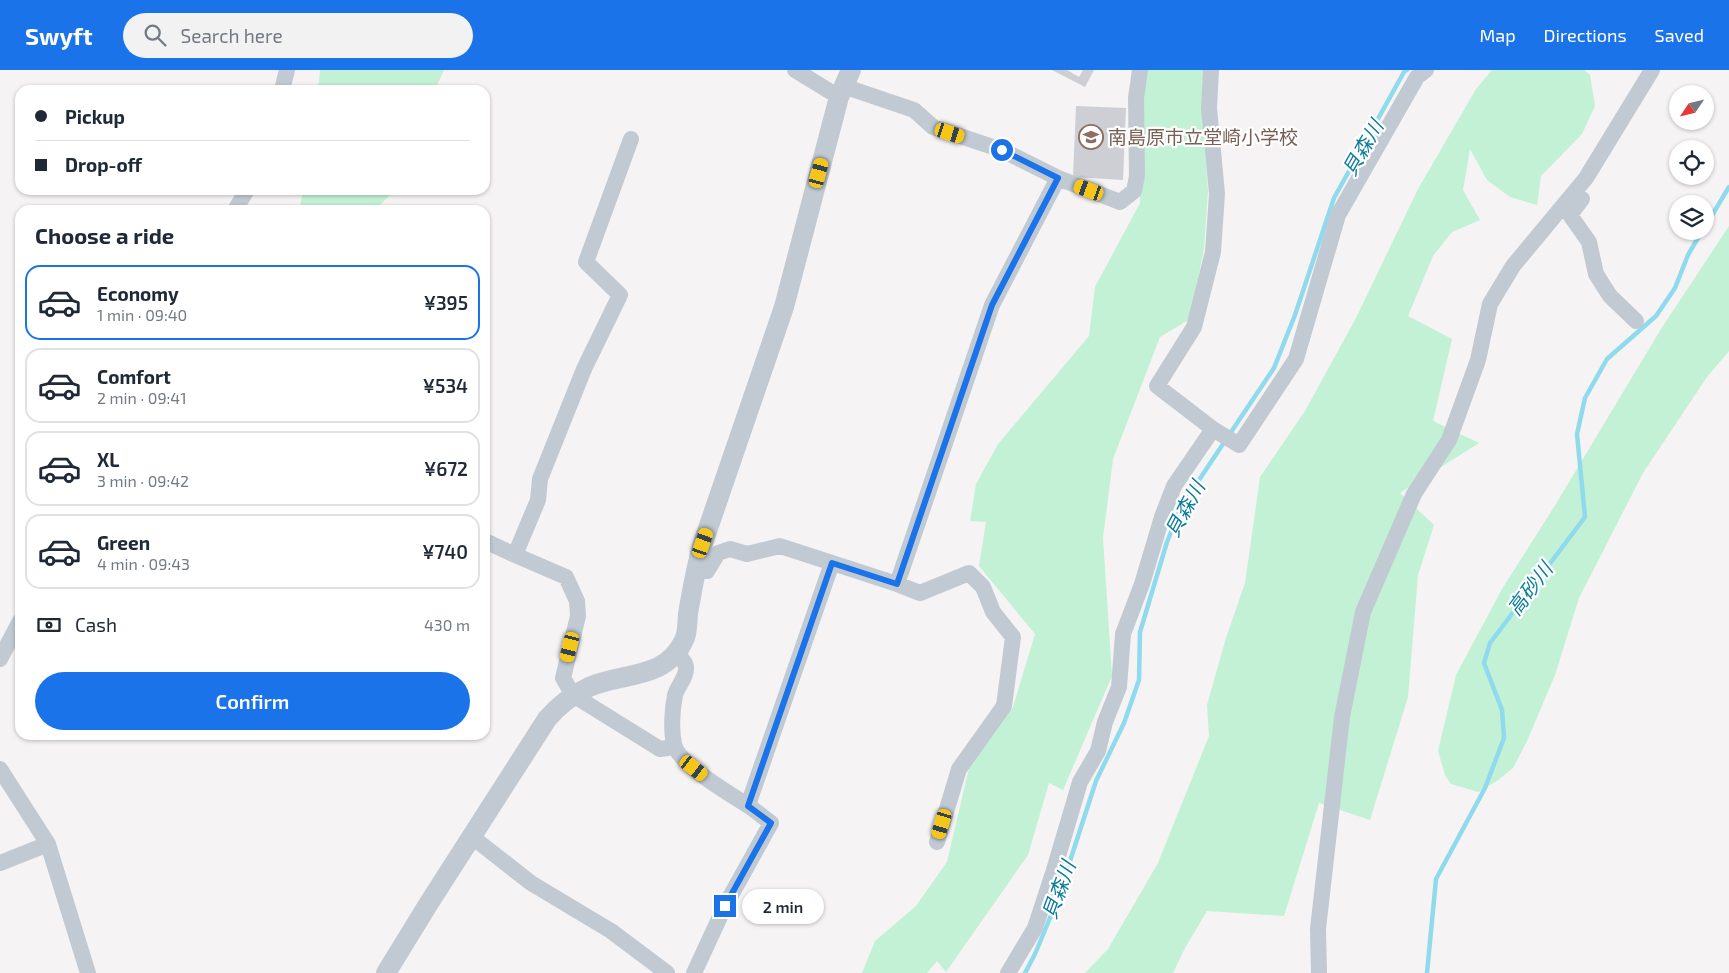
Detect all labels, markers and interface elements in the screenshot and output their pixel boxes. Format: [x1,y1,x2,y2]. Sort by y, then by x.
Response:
search box [123,13,473,58]
text: Swyft [25,21,93,50]
icon: search [141,21,169,49]
text: Search here [181,24,283,47]
text: Map [1479,24,1516,46]
text: Directions [1544,24,1627,46]
text: Saved [1655,24,1704,46]
north arrow [1669,85,1714,130]
map controls [1669,85,1714,240]
text: Pickup [65,105,125,128]
water label: 貝森川 [1337,114,1389,179]
car [933,121,966,145]
school or university icon: 南島原市立堂崎小学校 [1078,124,1104,150]
place label: 南島原市立堂崎小学校 [1108,125,1298,148]
route start [991,139,1013,161]
button: locate [1669,140,1714,185]
text: Drop-off [65,153,142,176]
car [807,157,830,189]
car [1072,178,1105,202]
button: layers [1669,195,1714,240]
text: Choose a ride [35,222,174,248]
icon: car [37,280,82,325]
text: Economy [97,282,179,305]
text: ¥395 [424,291,468,314]
text: 1 min · 09:40 [97,305,187,324]
icon: car [37,363,82,408]
text: Comfort [97,365,171,388]
text: ¥534 [423,374,468,397]
text: 2 min · 09:41 [97,388,187,407]
icon: car [37,446,82,491]
text: XL [97,448,119,471]
text: ¥672 [424,457,468,480]
text: 3 min · 09:42 [97,471,189,490]
water label: 貝森川 [1159,475,1210,541]
car [691,526,714,560]
icon: car [37,529,82,574]
text: Green [97,531,150,554]
text: ¥740 [422,540,468,563]
text: 4 min · 09:43 [97,554,190,573]
water label: 高砂川 [1502,556,1558,620]
icon: cash [35,611,63,639]
text: Cash [75,613,117,636]
text: 430 m [424,615,470,634]
car [559,631,580,663]
button: Confirm [35,672,470,730]
car [677,753,710,783]
car [930,807,953,841]
water label: 貝森川 [1037,855,1080,922]
callout: 2 min [742,888,825,924]
route end [714,895,736,917]
text: 2 min [763,897,803,916]

